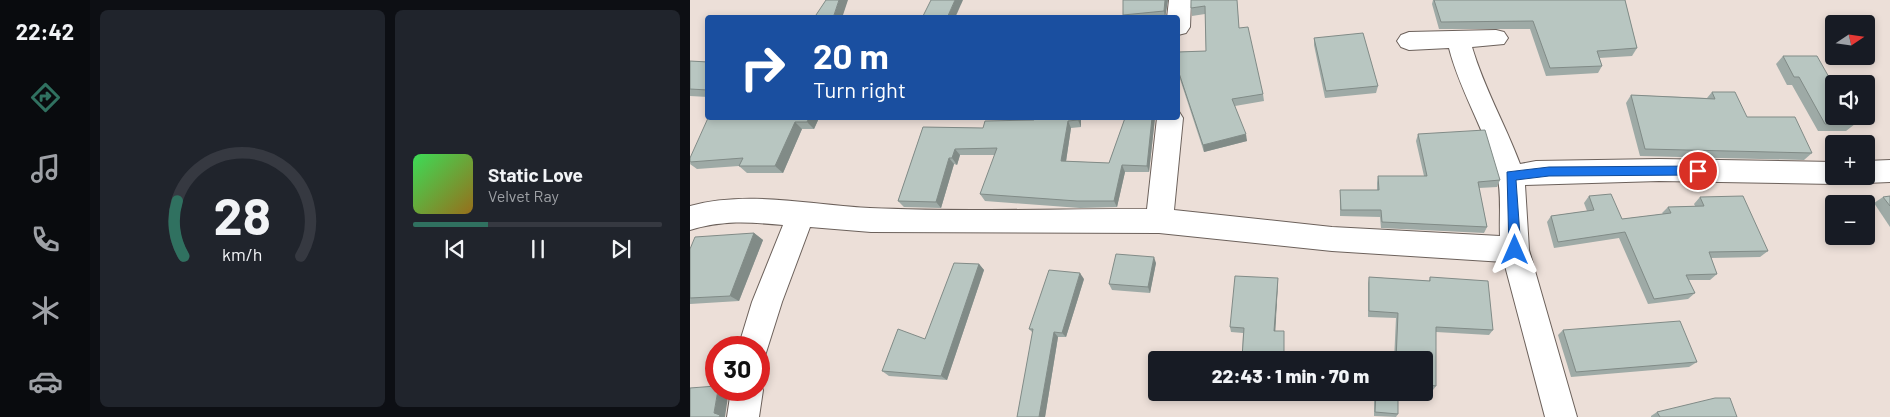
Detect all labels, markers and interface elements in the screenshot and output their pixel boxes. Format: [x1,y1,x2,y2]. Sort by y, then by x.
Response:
north arrow [1825,15,1875,65]
map controls [1825,15,1875,245]
text: 22:42 [16,18,74,44]
text: 20 m [813,34,889,76]
icon: right [730,35,795,100]
button: sound [1825,75,1875,125]
text: Turn right [813,76,906,102]
icon: directions [28,80,63,115]
button: + [1825,135,1875,185]
pin [1677,150,1719,192]
icon: music [28,151,63,186]
icon: arrive [1684,157,1712,185]
text: Static Love [488,163,583,186]
text: 28 [214,183,271,245]
text: Velvet Ray [488,186,559,205]
button: − [1825,195,1875,245]
icon: phone [28,222,63,257]
position arrow [1488,223,1540,275]
icon: previous [441,235,469,263]
icon: pause [524,235,552,263]
icon: next [607,235,635,263]
text: km/h [222,243,263,265]
icon: climate [28,293,63,328]
speed limit sign: 30 [705,336,770,401]
icon: car [28,364,63,399]
text: 22:43 · 1 min · 70 m [1212,364,1369,387]

